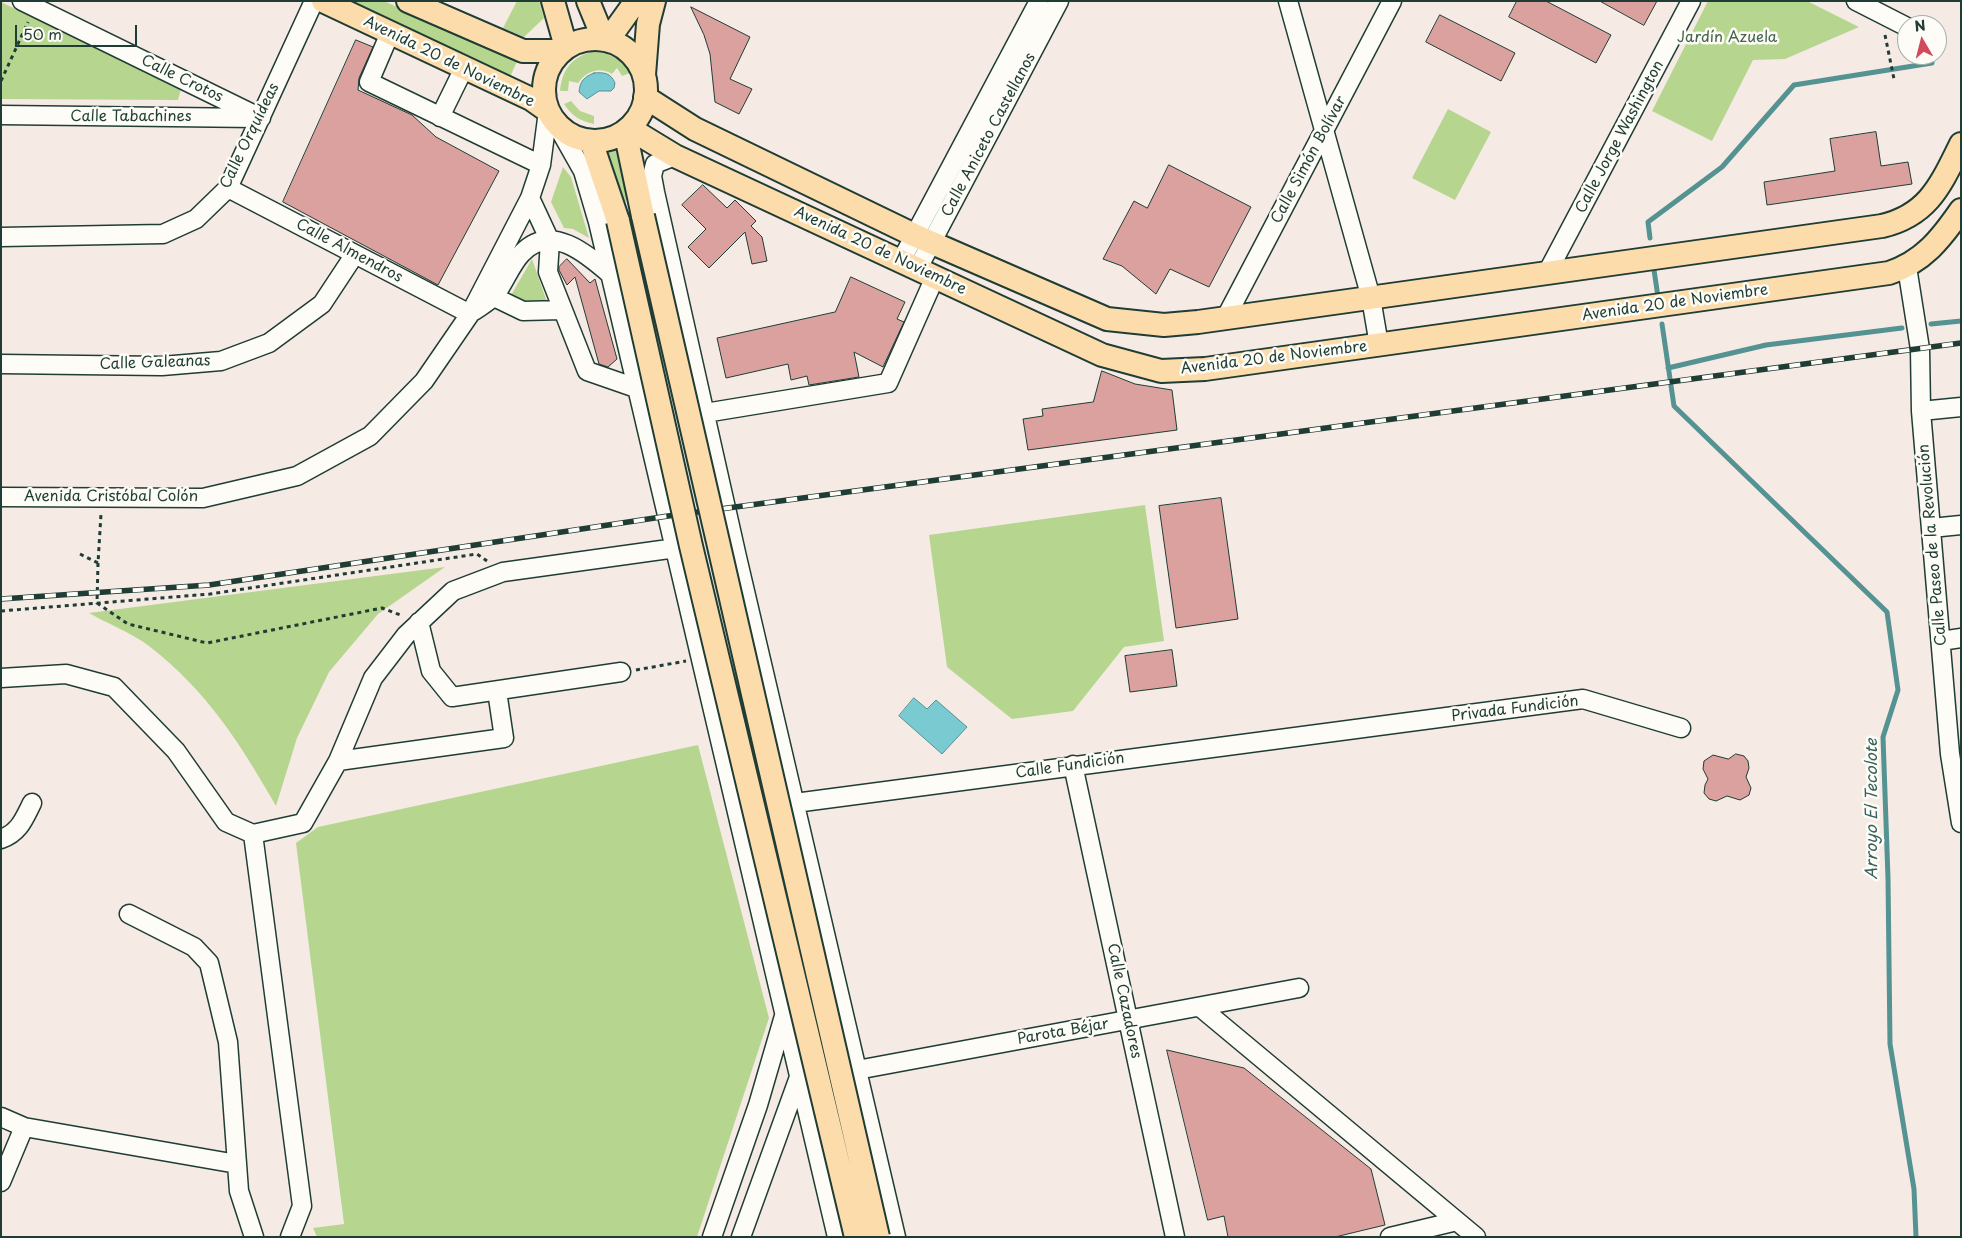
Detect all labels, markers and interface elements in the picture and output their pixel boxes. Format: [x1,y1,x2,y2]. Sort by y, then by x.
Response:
street label: Avenida 20 de Noviembre [361,13,537,111]
text: N [1913,14,1927,37]
scale bar [18,15,140,47]
north arrow [1897,15,1947,65]
text: 50 m [23,22,62,45]
park label: Jardín Azuela [1677,29,1777,47]
street label: Calle Aniceto Castellanos [938,50,1040,220]
street label: Calle Crotos [138,51,226,107]
street label: Calle Jorge Washington [1572,58,1668,216]
street label: Calle Orquídeas [217,80,283,192]
street label: Calle Simón Bolívar [1268,93,1350,227]
street label: Calle Tabachines [70,108,192,126]
street label: Avenida 20 de Noviembre [791,203,969,299]
street label: Calle Almendros [293,215,405,287]
street label: Avenida 20 de Noviembre [1581,281,1769,325]
street label: Avenida 20 de Noviembre [1180,338,1368,378]
street label: Calle Galeanas [99,352,211,374]
street label: Calle Paseo de la Revolución [1915,443,1951,647]
street label: Avenida Cristóbal Colón [24,488,198,506]
street label: Privada Fundición [1450,692,1580,726]
water label: Arroyo El Tecolote [1863,739,1883,879]
street label: Calle Fundición [1014,749,1126,783]
street label: Calle Cazadores [1103,942,1145,1060]
street label: Parota Béjar [1016,1015,1110,1049]

